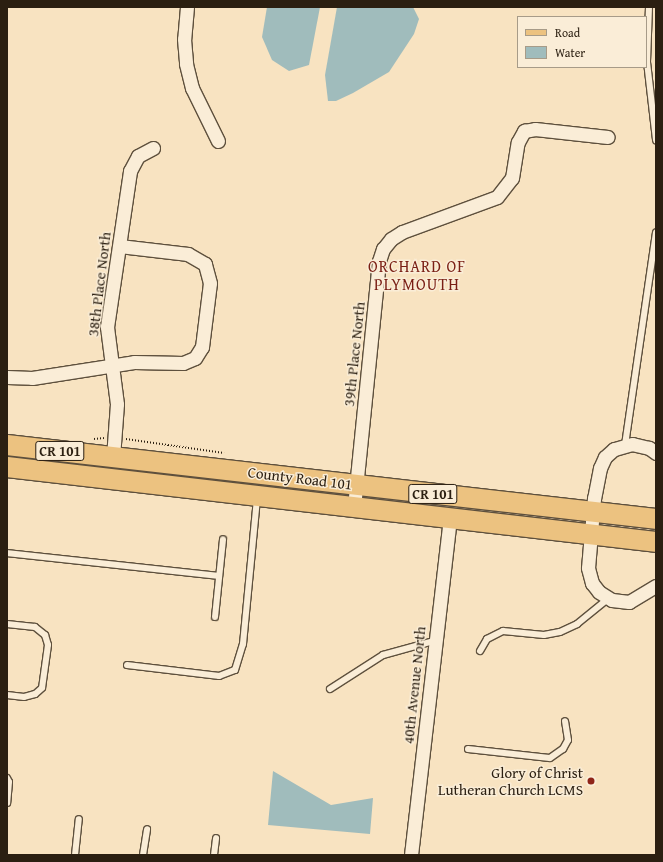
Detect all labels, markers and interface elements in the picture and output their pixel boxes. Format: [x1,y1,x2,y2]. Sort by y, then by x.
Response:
legend [517,16,647,68]
text: Road [555,24,580,41]
text: Water [555,44,585,61]
street label: 38th Place North [84,231,114,337]
district label: ORCHARD OF PLYMOUTH [368,256,466,294]
street label: 39th Place North [340,301,368,407]
road number: CR 101 [35,439,85,463]
street label: County Road 101 [247,463,353,493]
road number: CR 101 [408,482,458,506]
street label: 40th Avenue North [399,625,429,745]
place label: Glory of Christ Lutheran Church LCMS [438,763,583,798]
marker: Glory of Christ Lutheran Church LCMS [586,776,596,786]

